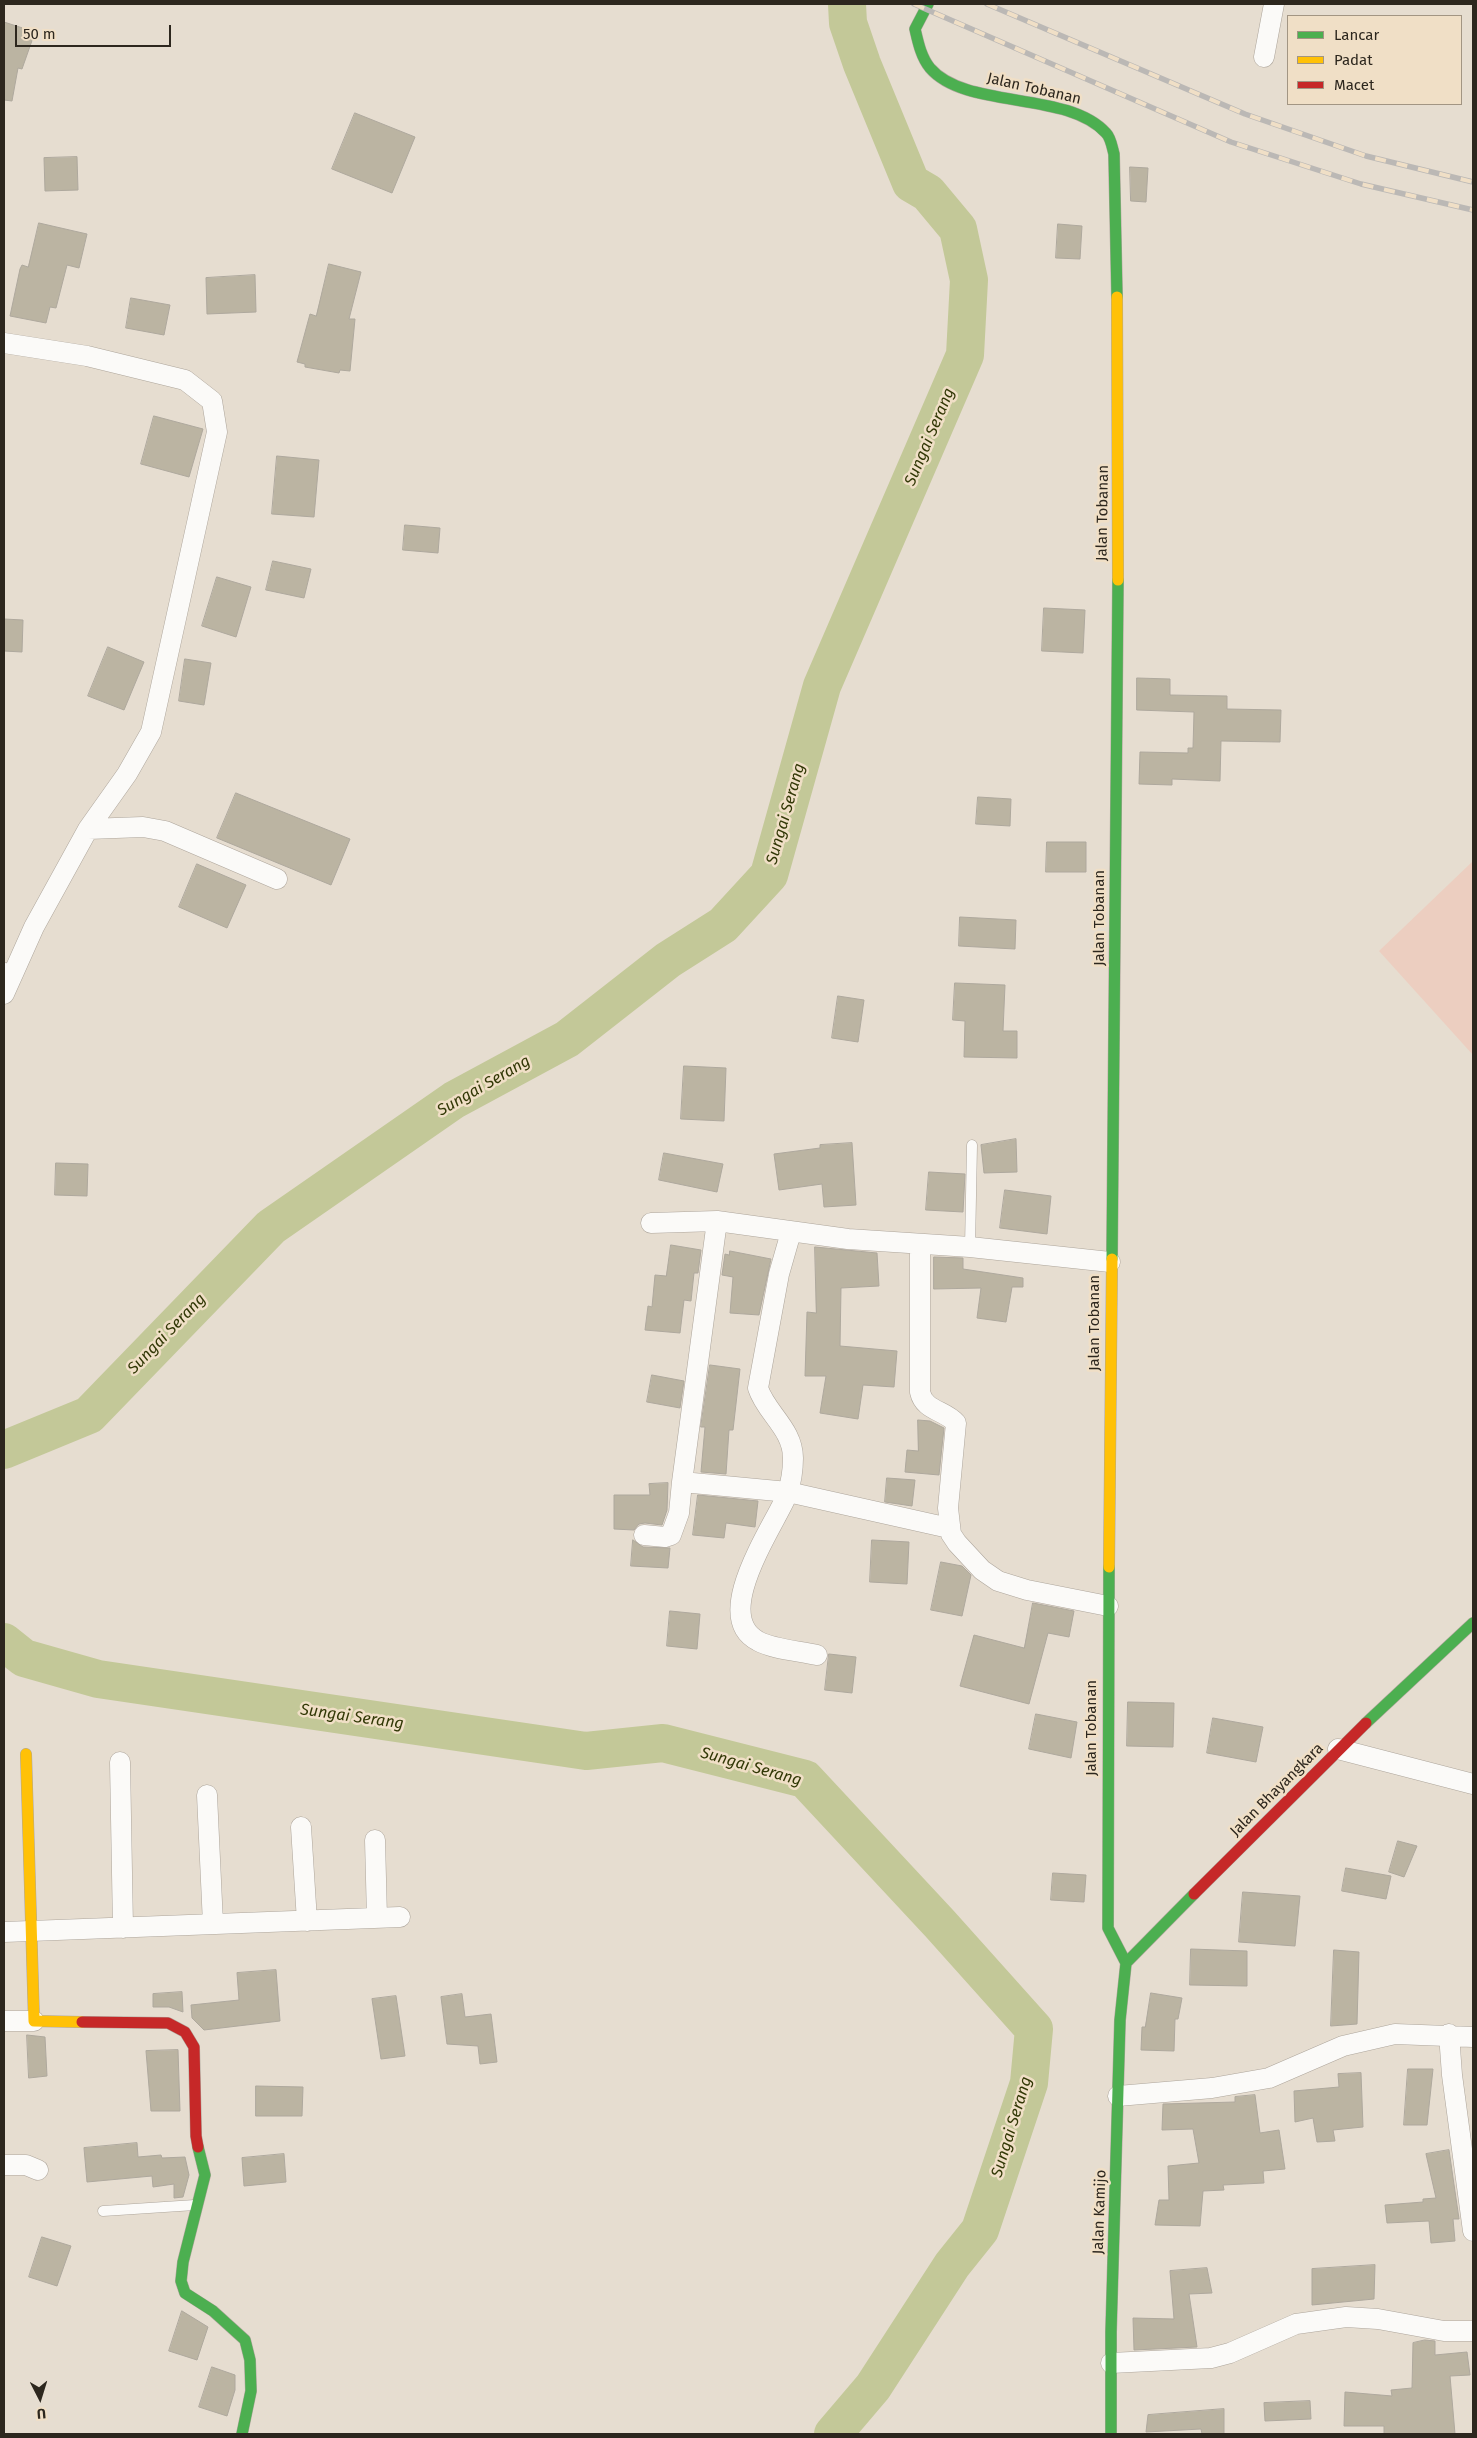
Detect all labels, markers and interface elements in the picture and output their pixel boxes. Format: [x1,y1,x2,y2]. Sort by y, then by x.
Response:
scale bar [18,15,174,47]
legend [1287,15,1462,105]
text: 50 m [23,25,56,43]
text: Lancar [1334,26,1379,44]
text: Padat [1334,51,1373,69]
street label: Jalan Tobanan [985,69,1083,109]
text: Macet [1334,76,1374,94]
water label: Sungai Serang [901,385,959,489]
street label: Jalan Tobanan [1093,465,1113,561]
water label: Sungai Serang [762,761,810,867]
street label: Jalan Tobanan [1091,870,1109,966]
water label: Sungai Serang [434,1052,534,1120]
street label: Jalan Tobanan [1086,1275,1104,1371]
water label: Sungai Serang [124,1290,210,1378]
street label: Jalan Tobanan [1083,1680,1101,1776]
water label: Sungai Serang [299,1700,405,1734]
street label: Jalan Bhayangkara [1227,1740,1327,1840]
water label: Sungai Serang [698,1743,804,1791]
water label: Sungai Serang [988,2074,1036,2180]
street label: Jalan Kamijo [1090,2169,1110,2255]
north arrow [15,2373,65,2423]
text: U [36,2405,47,2422]

